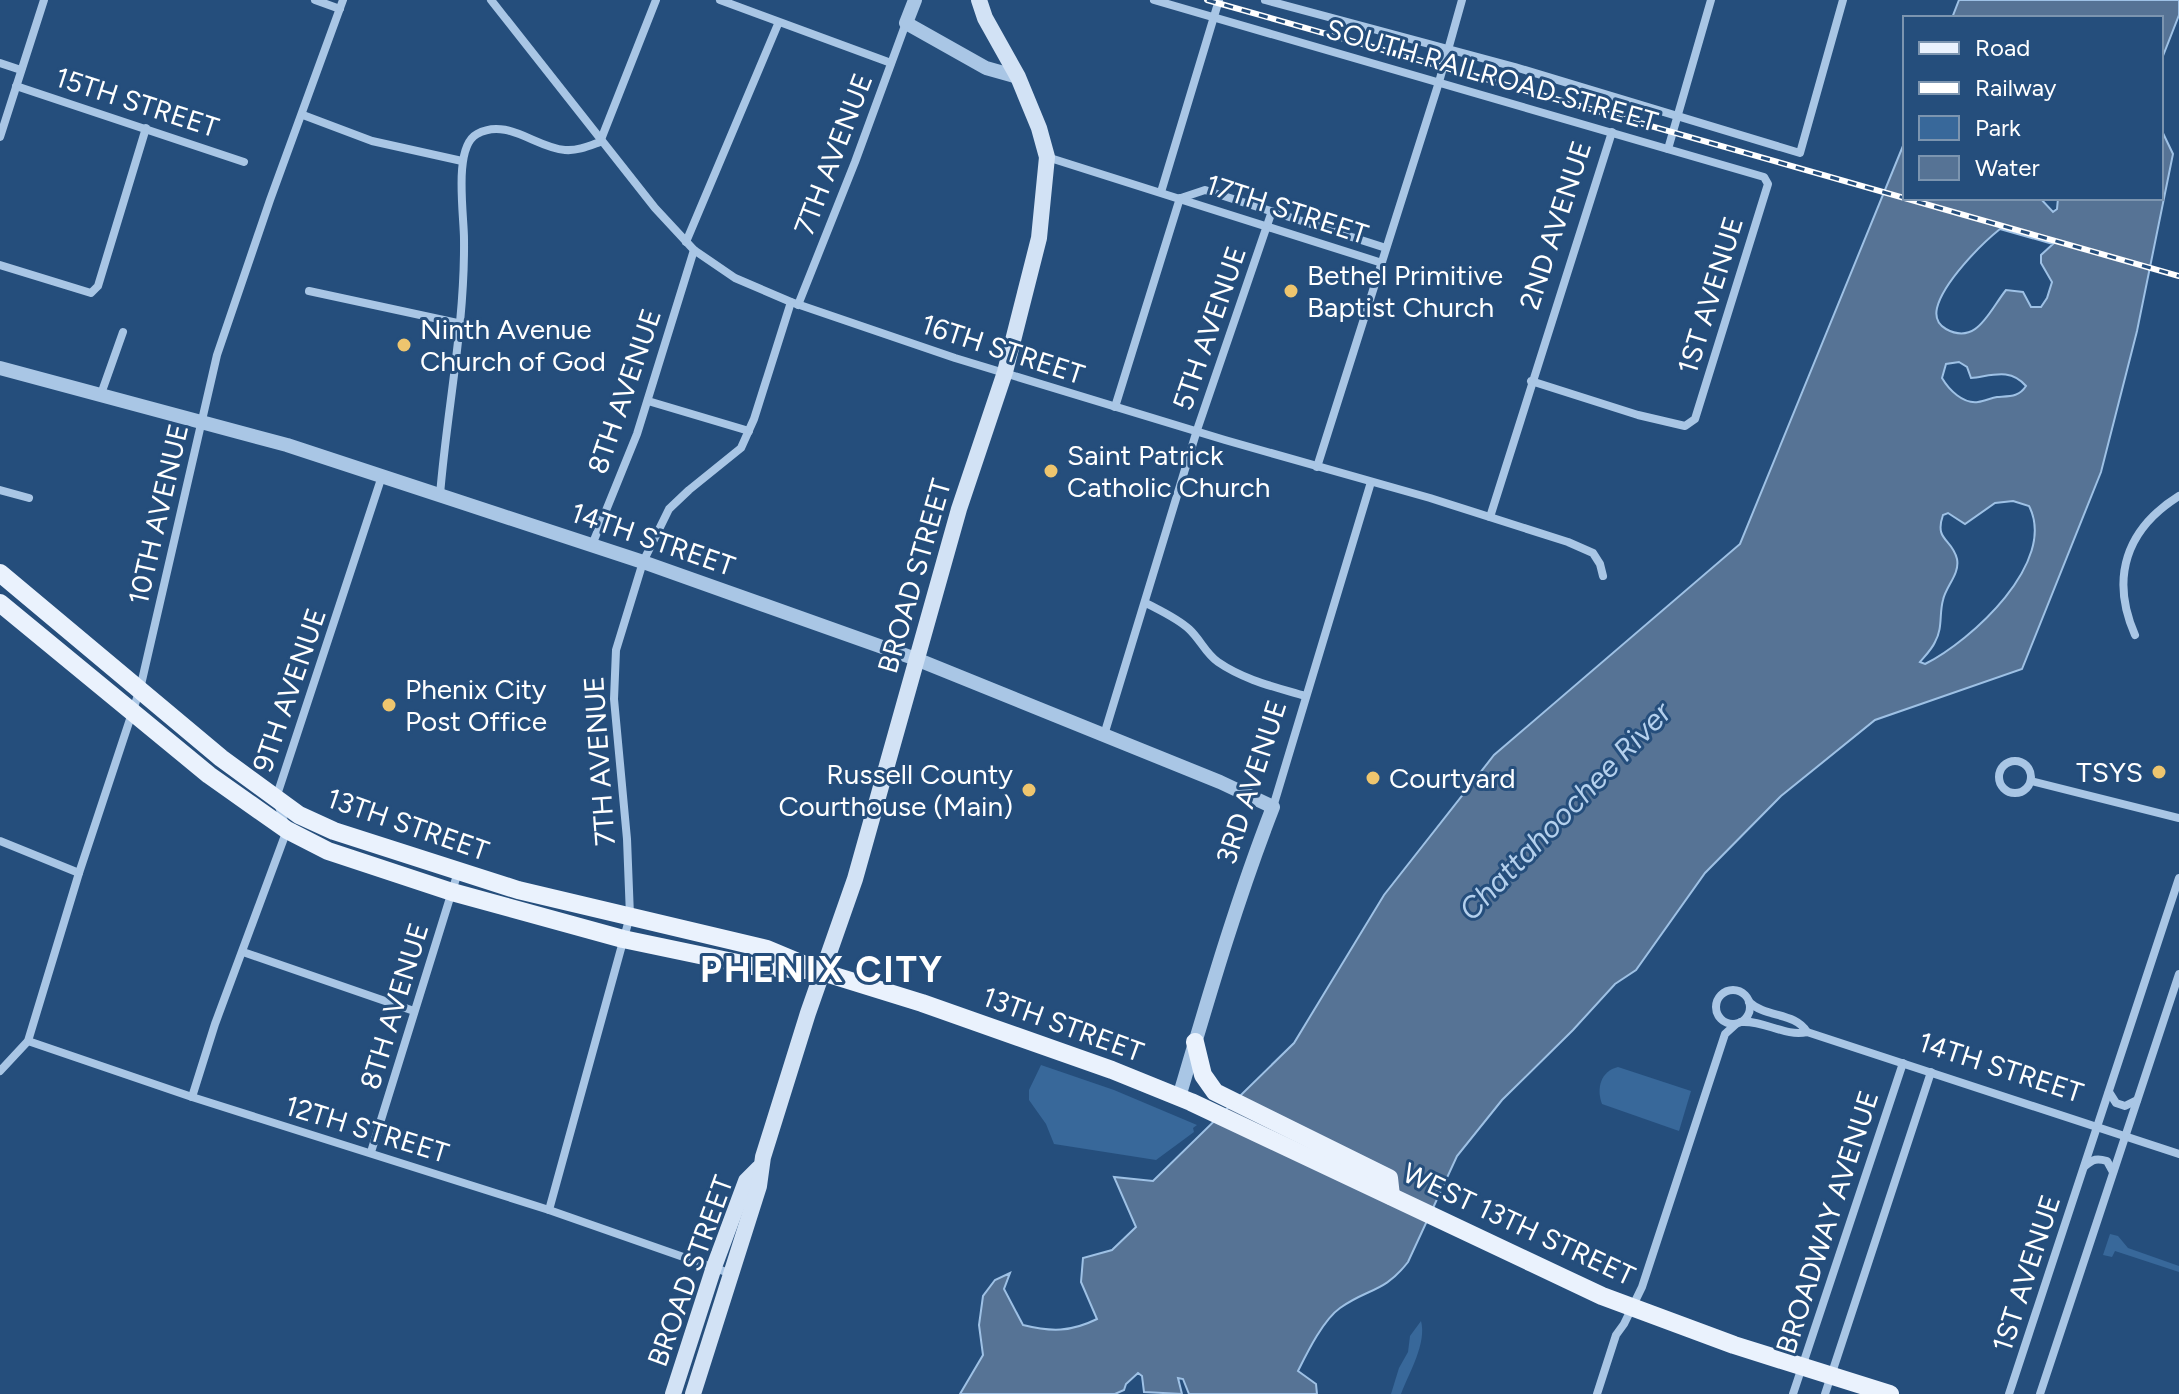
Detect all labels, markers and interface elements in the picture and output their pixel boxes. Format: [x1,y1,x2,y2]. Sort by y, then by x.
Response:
street label: SOUTH RAILROAD STREET [1322,11,1662,139]
legend [1903,16,2163,200]
text: Road [1975,33,2030,62]
street label: 15TH STREET [51,60,224,145]
street label: 7TH AVENUE [787,68,879,240]
text: Railway [1975,73,2057,102]
text: Park [1975,113,2021,142]
street label: 2ND AVENUE [1512,136,1598,314]
text: Water [1975,153,2040,182]
street label: 17TH STREET [1201,167,1373,251]
street label: 1ST AVENUE [1670,212,1750,378]
street label: 5TH AVENUE [1165,241,1253,415]
place label: Bethel Primitive Baptist Church [1307,258,1503,324]
marker: Bethel Primitive Baptist Church [1282,282,1300,300]
street label: 8TH AVENUE [580,304,668,478]
street label: 16TH STREET [917,307,1089,392]
place label: Ninth Avenue Church of God [420,312,606,378]
marker: Ninth Avenue Church of God [395,336,413,354]
street label: 10TH AVENUE [121,420,195,608]
place label: Saint Patrick Catholic Church [1067,438,1270,504]
marker: Saint Patrick Catholic Church [1042,462,1060,480]
street label: BROAD STREET [870,475,958,677]
street label: 14TH STREET [567,495,740,583]
street label: 9TH AVENUE [245,604,333,776]
place label: Phenix City Post Office [405,672,547,738]
street label: 7TH AVENUE [576,675,622,847]
water label: Chattahoochee River [1451,693,1680,928]
marker: Phenix City Post Office [380,696,398,714]
street label: 3RD AVENUE [1208,696,1294,868]
place label: TSYS [2076,755,2143,789]
place label: Russell County Courthouse (Main) [778,757,1013,823]
place label: Courtyard [1389,761,1516,795]
marker: TSYS [2150,763,2168,781]
marker: Courtyard [1364,769,1382,787]
street label: 13TH STREET [323,780,494,868]
marker: Russell County Courthouse (Main) [1020,781,1038,799]
street label: 8TH AVENUE [353,919,435,1093]
district label: PHENIX CITY [700,948,944,991]
street label: 13TH STREET [978,979,1149,1069]
street label: 14TH STREET [1914,1024,2088,1110]
street label: BROADWAY AVENUE [1768,1086,1886,1358]
street label: 12TH STREET [281,1088,453,1170]
street label: WEST 13TH STREET [1398,1155,1641,1293]
street label: BROAD STREET [640,1171,740,1371]
street label: 1ST AVENUE [1985,1190,2067,1356]

